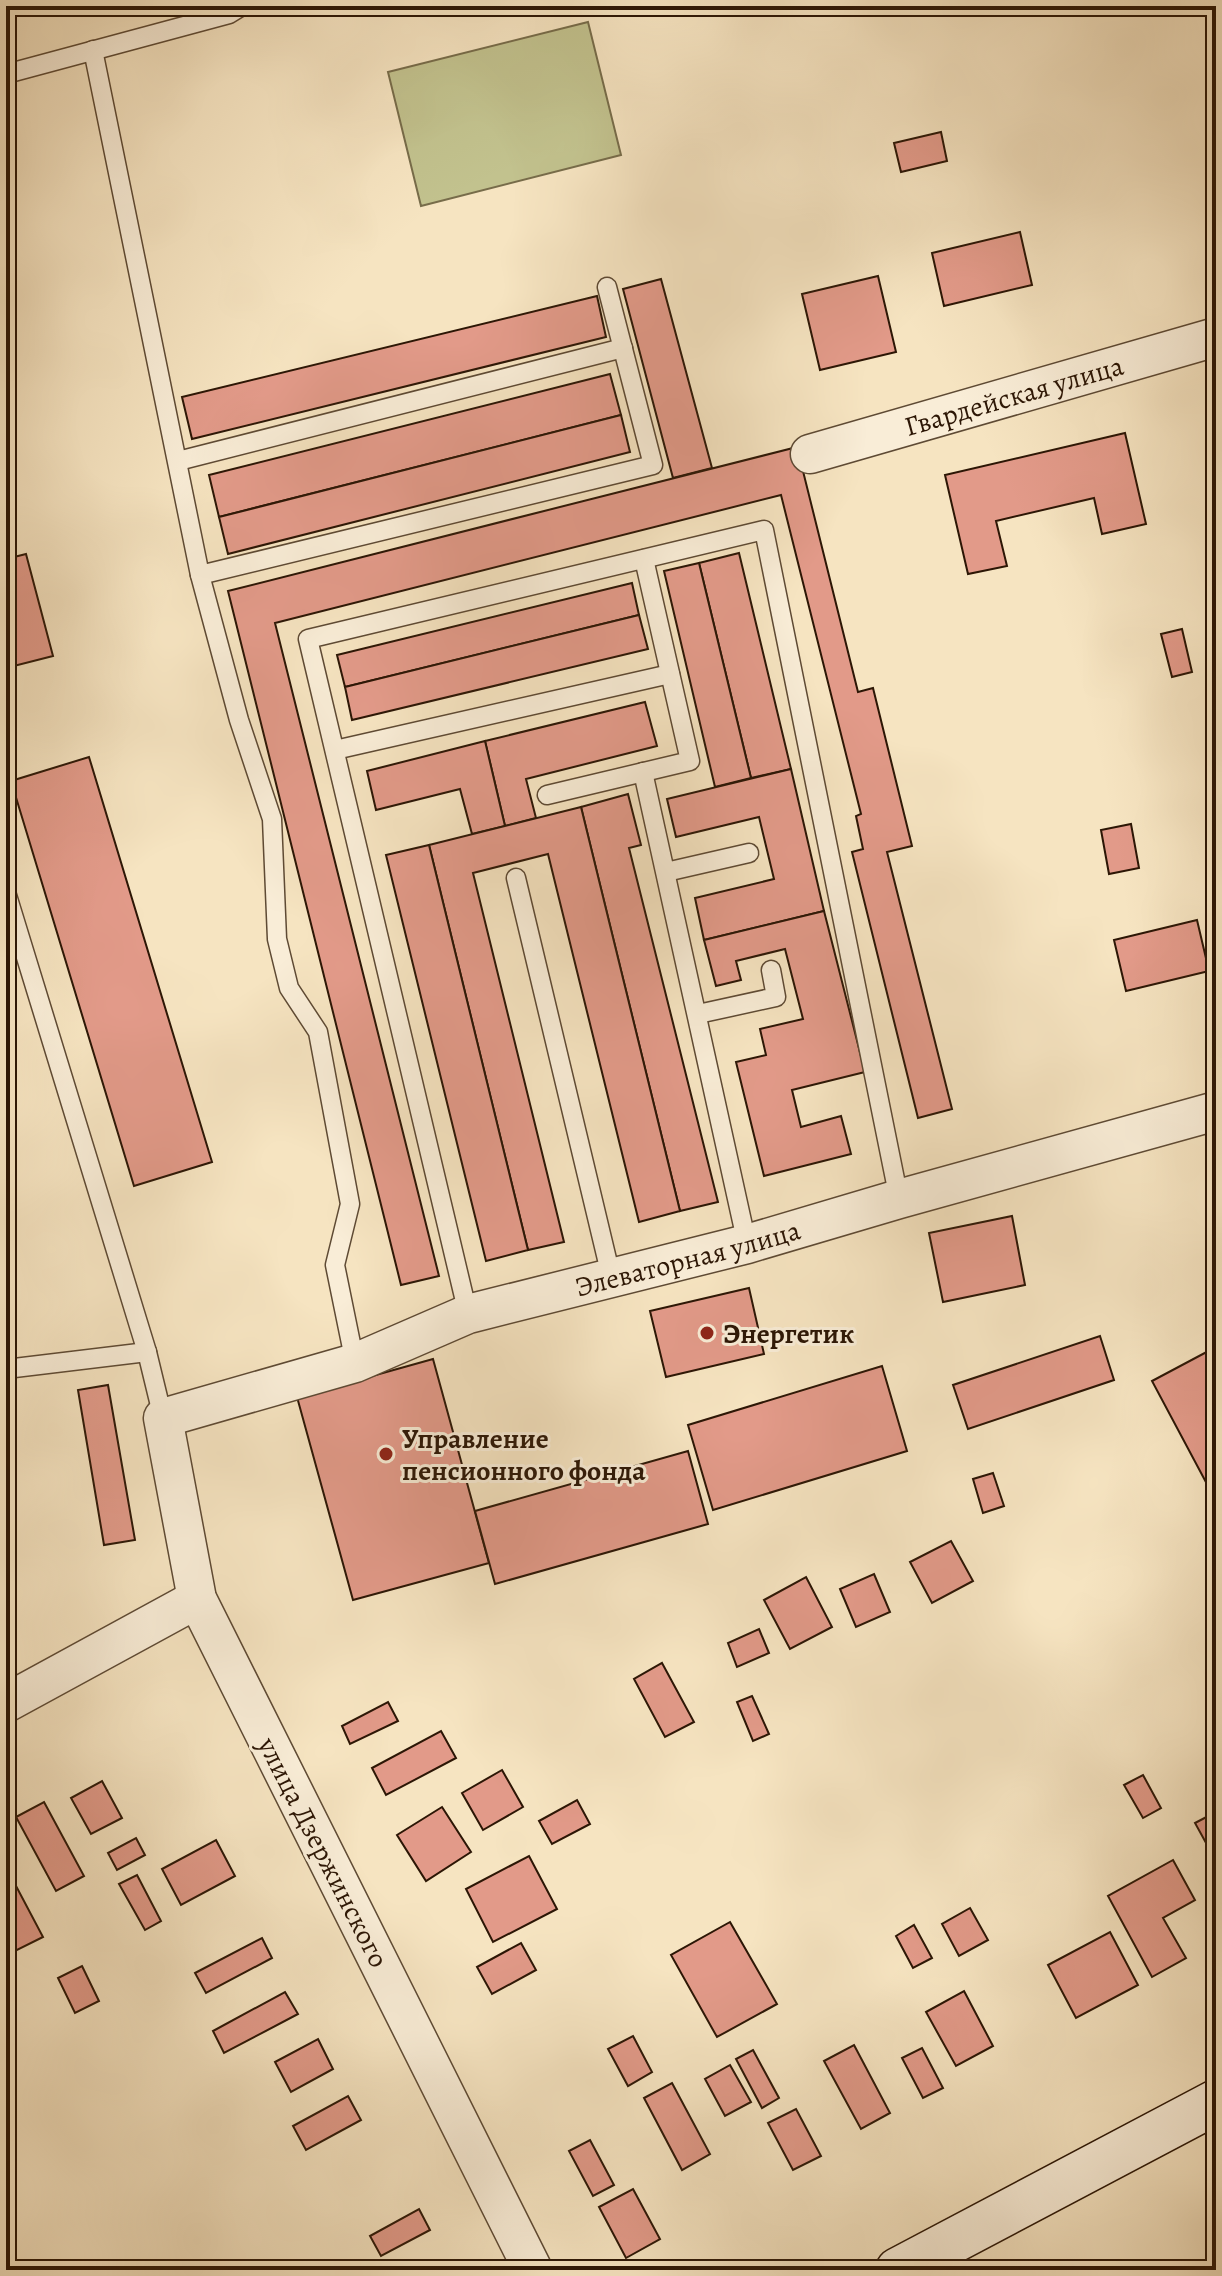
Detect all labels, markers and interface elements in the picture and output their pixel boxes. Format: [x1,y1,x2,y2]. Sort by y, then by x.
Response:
street label: Гвардейская улица [900,347,1128,446]
street label: Элеваторная улица [571,1211,805,1306]
place label: Энергетик [723,1315,854,1353]
marker: Энергетик [698,1324,716,1342]
place label: Управление пенсионного фонда [402,1420,646,1490]
marker: Управление пенсионного фонда [377,1445,395,1463]
street label: улица Дзержинского [248,1730,398,1974]

